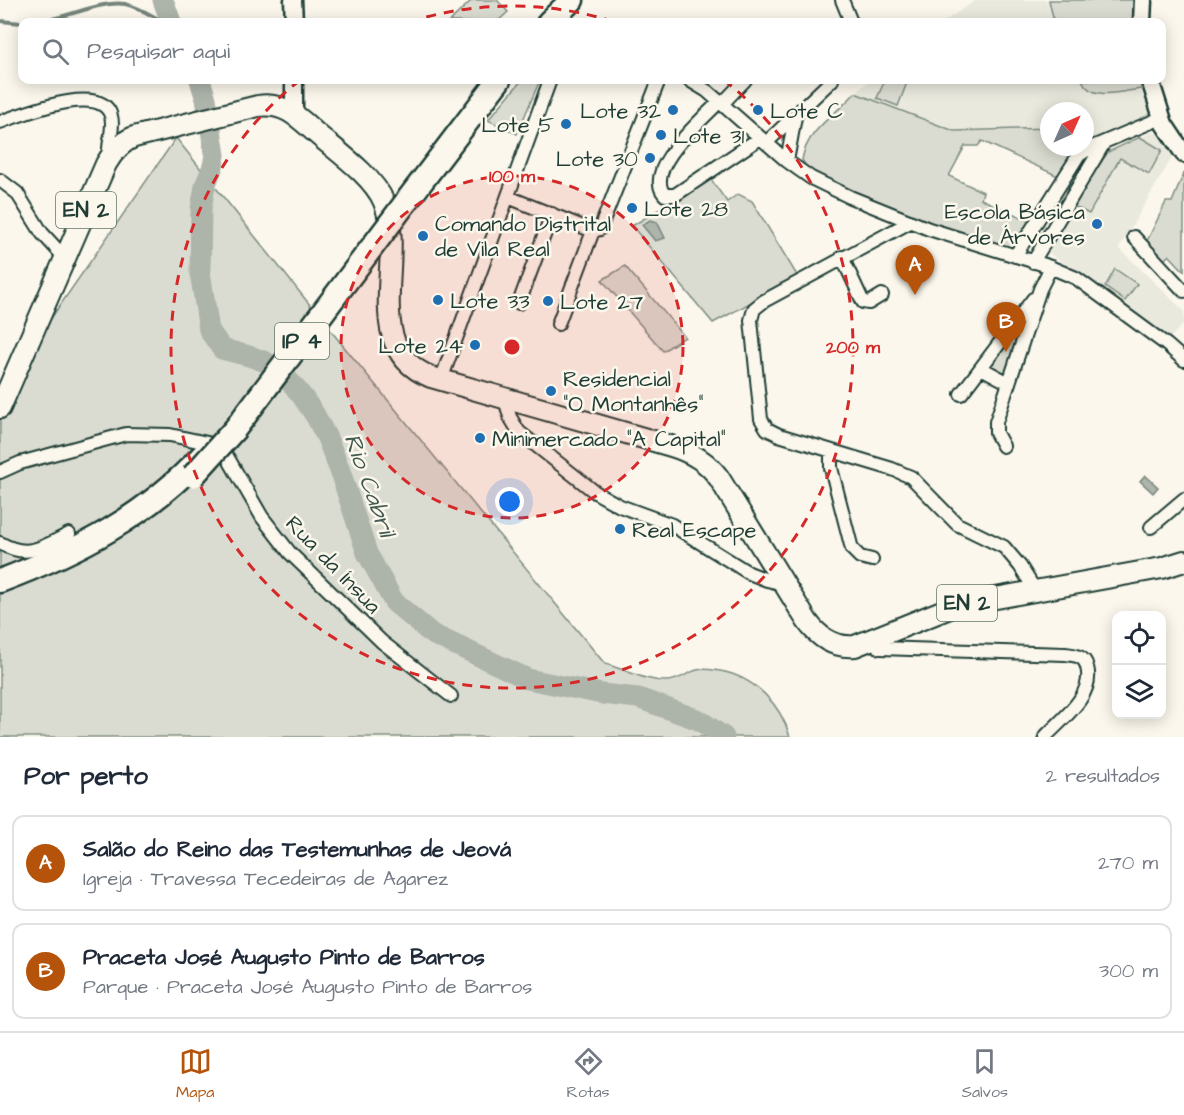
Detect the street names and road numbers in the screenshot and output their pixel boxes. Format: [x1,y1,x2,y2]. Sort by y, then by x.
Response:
road number: EN 2 [56,192,116,228]
road number: IP 4 [275,323,329,359]
street label: Rua da Ínsua [278,509,388,621]
road number: EN 2 [937,585,997,621]

